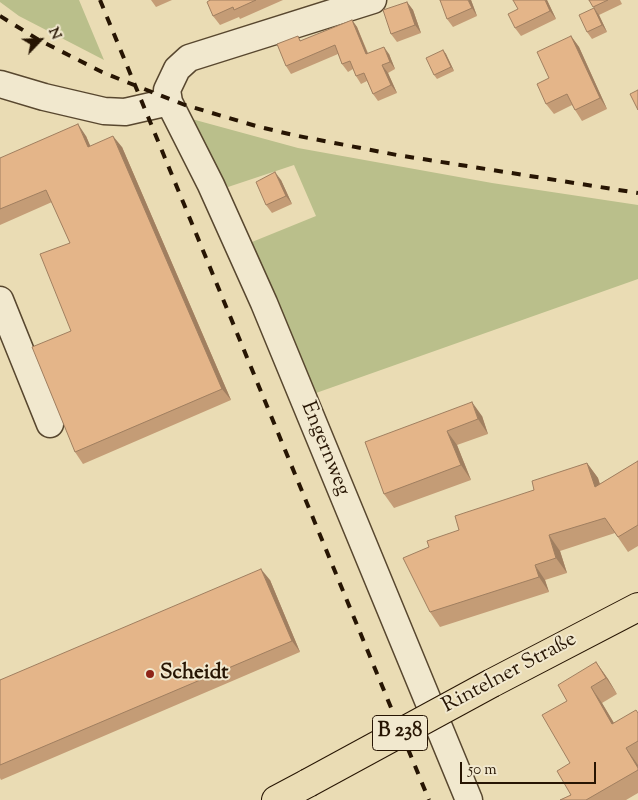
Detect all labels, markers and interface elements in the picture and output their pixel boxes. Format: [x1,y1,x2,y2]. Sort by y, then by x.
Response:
north arrow [15,15,65,65]
text: N [42,25,65,43]
street label: Engernweg [294,398,354,500]
street label: Rintelner Straße [439,628,581,720]
place label: Scheidt [160,661,229,687]
marker: Scheidt [144,668,156,680]
road number: B 238 [372,716,428,750]
scale bar [463,752,599,784]
text: 50 m [468,760,497,781]

